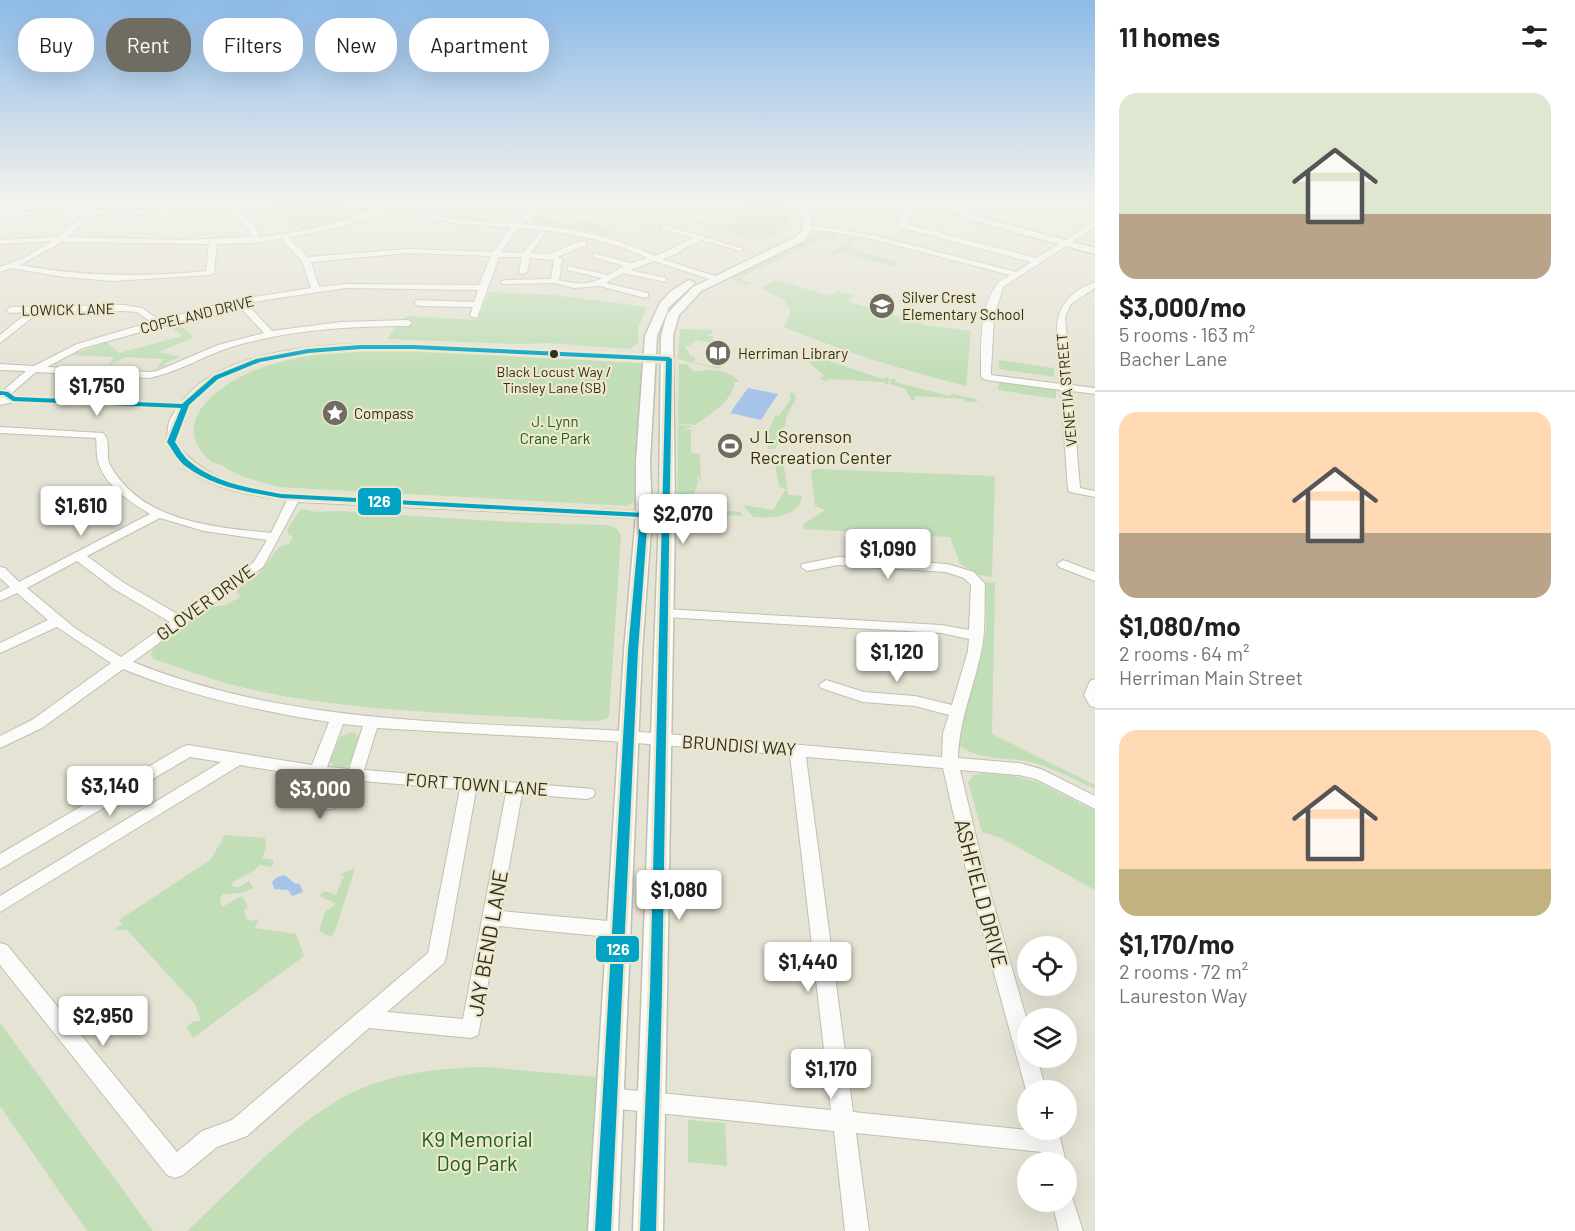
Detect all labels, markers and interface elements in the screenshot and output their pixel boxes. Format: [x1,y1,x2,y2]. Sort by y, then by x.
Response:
chip: Buy [18,18,94,72]
chip: Rent [106,18,191,72]
chip: Filters [203,18,303,72]
chip: New [315,18,397,72]
chip: Apartment [409,18,549,72]
icon: filters [1518,20,1551,53]
text: 11 homes [1119,21,1220,52]
icon: home [1281,132,1389,240]
place label: Silver Crest Elementary School [902,288,1024,323]
street label: COPELAND DRIVE [138,291,256,337]
school or university icon: Silver Crest Elementary School [867,291,897,321]
text: $3,000/mo [1119,291,1246,322]
street label: LOWICK LANE [21,299,115,319]
text: 5 rooms · 163 m² [1119,322,1255,346]
street label: VENETIA STREET [1052,332,1080,448]
library icon: Herriman Library [703,338,733,368]
place label: Herriman Library [738,344,848,362]
text: Bacher Lane [1119,346,1228,370]
marker: Black Locust Way / Tinsley Lane (SB) [548,348,560,360]
place label: Black Locust Way / Tinsley Lane (SB) [497,363,611,396]
pin: $1,750 [48,366,146,417]
text: $1,750 [69,373,125,397]
place icon: Compass [320,398,350,428]
place label: Compass [354,404,414,422]
park label: J. Lynn Crane Park [520,412,591,447]
place label: J L Sorenson Recreation Center [750,425,892,468]
sports icon: J L Sorenson Recreation Center [715,431,745,461]
icon: home [1281,451,1389,559]
pin: $1,610 [32,486,130,537]
line badge: 126 [357,487,402,516]
text: 126 [367,491,391,510]
text: $1,610 [55,493,107,517]
pin: $2,070 [634,494,732,545]
text: $2,070 [653,501,713,525]
pin: $1,090 [839,529,937,580]
text: $1,090 [860,536,916,560]
street label: GLOVER DRIVE [152,559,258,645]
text: $1,080/mo [1119,610,1241,641]
pin: $1,120 [848,632,946,683]
text: $1,120 [870,639,924,663]
text: 2 rooms · 64 m² [1119,641,1249,665]
text: Herriman Main Street [1119,665,1303,689]
street label: BRUNDISI WAY [681,730,797,760]
pin: $3,140 [61,766,159,817]
street label: FORT TOWN LANE [405,768,549,800]
pin: $3,000 [271,769,369,820]
icon: home [1281,769,1389,877]
text: $3,140 [81,773,139,797]
text: $3,000 [289,776,351,800]
street label: ASHFIELD DRIVE [950,816,1014,970]
street label: JAY BEND LANE [462,868,512,1018]
pin: $1,080 [630,870,728,921]
text: $1,080 [651,877,707,901]
text: $1,170/mo [1119,928,1235,959]
line badge: 126 [595,935,640,963]
map controls [1017,936,1077,1212]
button: locate [1017,936,1077,996]
text: 126 [606,939,630,958]
pin: $1,440 [759,942,857,993]
text: $1,440 [778,949,838,973]
text: 2 rooms · 72 m² [1119,959,1248,983]
text: Laureston Way [1119,983,1247,1007]
pin: $2,950 [54,996,152,1047]
text: $2,950 [73,1003,133,1027]
button: layers [1017,1008,1077,1068]
pin: $1,170 [782,1049,880,1100]
text: $1,170 [805,1056,857,1080]
button: + [1017,1080,1077,1140]
park label: K9 Memorial Dog Park [421,1126,533,1175]
button: − [1017,1152,1077,1212]

